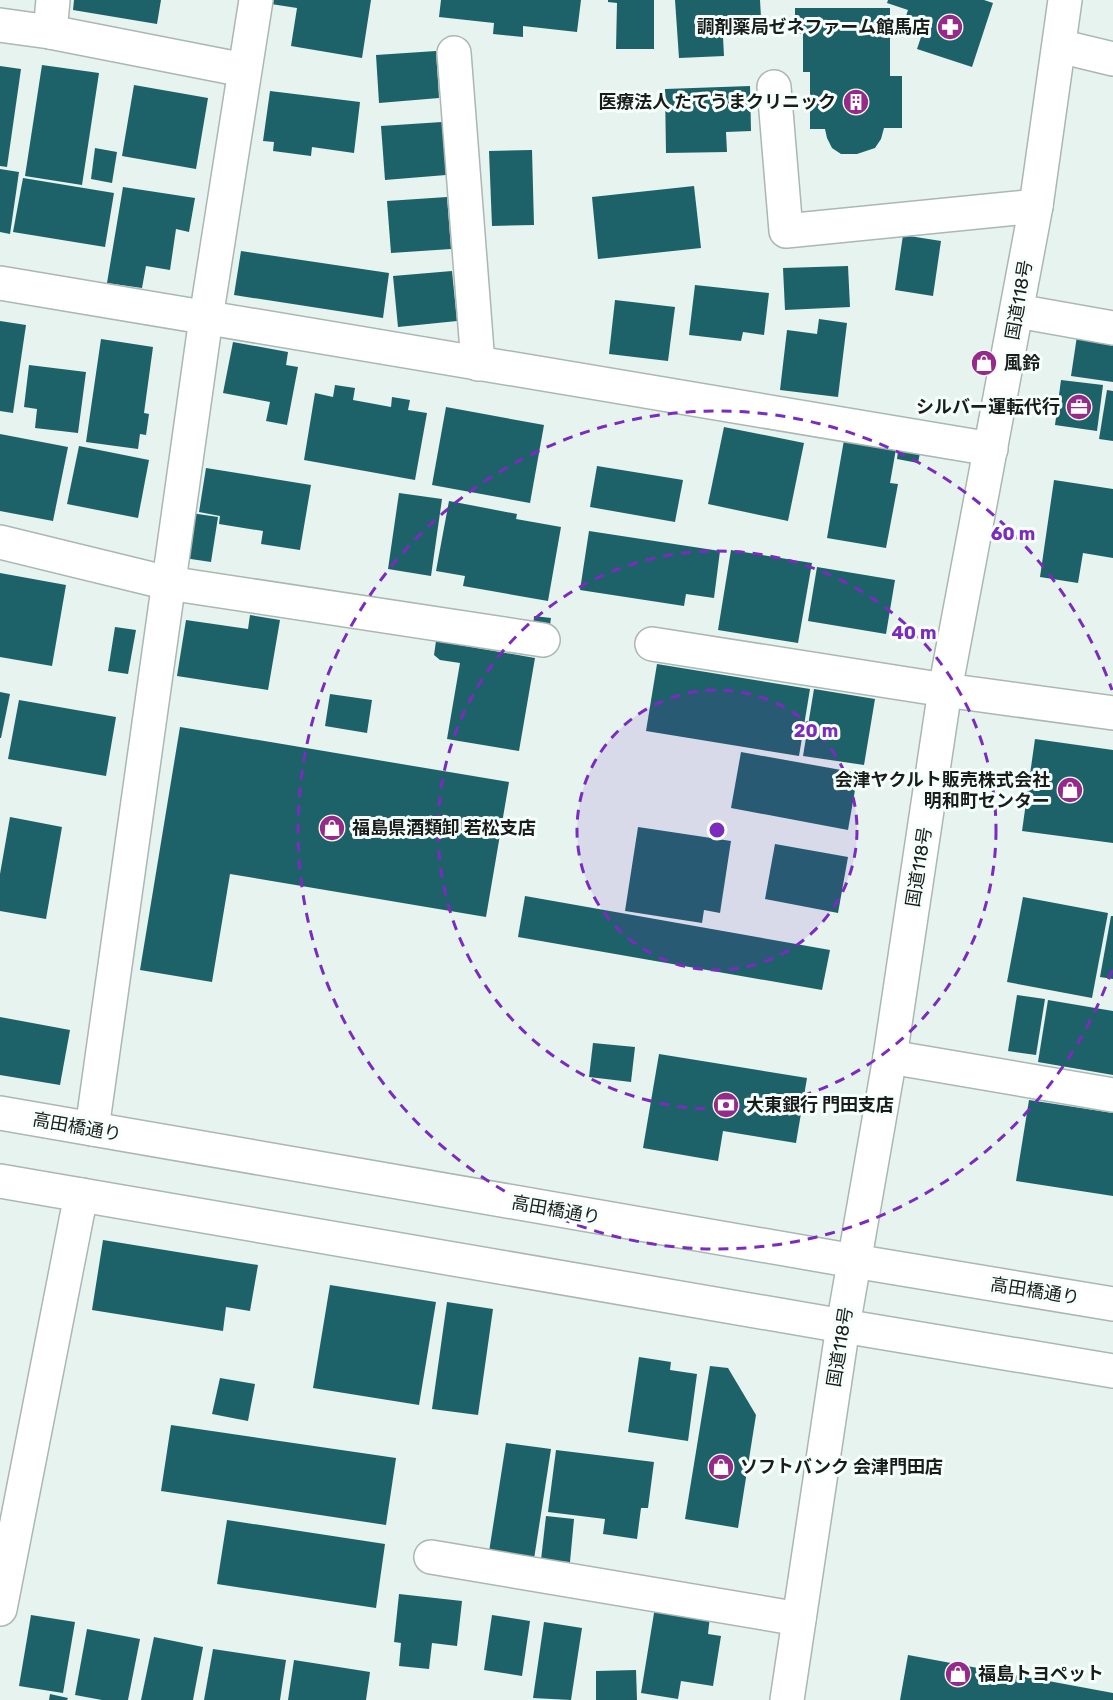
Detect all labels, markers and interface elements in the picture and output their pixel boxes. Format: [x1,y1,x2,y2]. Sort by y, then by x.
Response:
pharmacy icon: 調剤薬局ゼネファーム館馬店 [935,12,965,42]
place label: 調剤薬局ゼネファーム館馬店 [697,16,930,38]
building icon: 医療法人 たてうまクリニック [841,87,871,117]
place label: 医療法人 たてうまクリニック [598,91,836,113]
street label: 国道118号 [1001,258,1037,342]
shop icon: 風鈴 [969,348,999,378]
place label: 風鈴 [1004,352,1041,374]
office icon: シルバー運転代行 [1064,392,1094,422]
place label: シルバー運転代行 [916,396,1060,418]
text: 60 m [991,523,1035,545]
text: 40 m [892,622,936,644]
text: 20 m [794,720,838,742]
place label: 会津ヤクルト販売株式会社 明和町センター [835,769,1050,812]
shop icon: 会津ヤクルト販売株式会社 明和町センター [1055,775,1085,805]
shop icon: 福島県酒類卸 若松支店 [317,813,347,843]
place label: 福島県酒類卸 若松支店 [352,817,536,839]
centre of rings [707,820,727,840]
street label: 国道118号 [902,825,936,909]
bank icon: 大東銀行 門田支店 [711,1090,741,1120]
place label: 大東銀行 門田支店 [746,1094,894,1116]
street label: 高田橋通り [31,1108,123,1146]
street label: 高田橋通り [510,1191,602,1229]
street label: 高田橋通り [989,1273,1081,1309]
street label: 国道118号 [823,1305,857,1389]
shop icon: ソフトバンク 会津門田店 [706,1452,736,1482]
place label: ソフトバンク 会津門田店 [740,1456,943,1478]
shop icon: 福島トヨペット [943,1659,973,1689]
place label: 福島トヨペット [978,1663,1104,1685]

